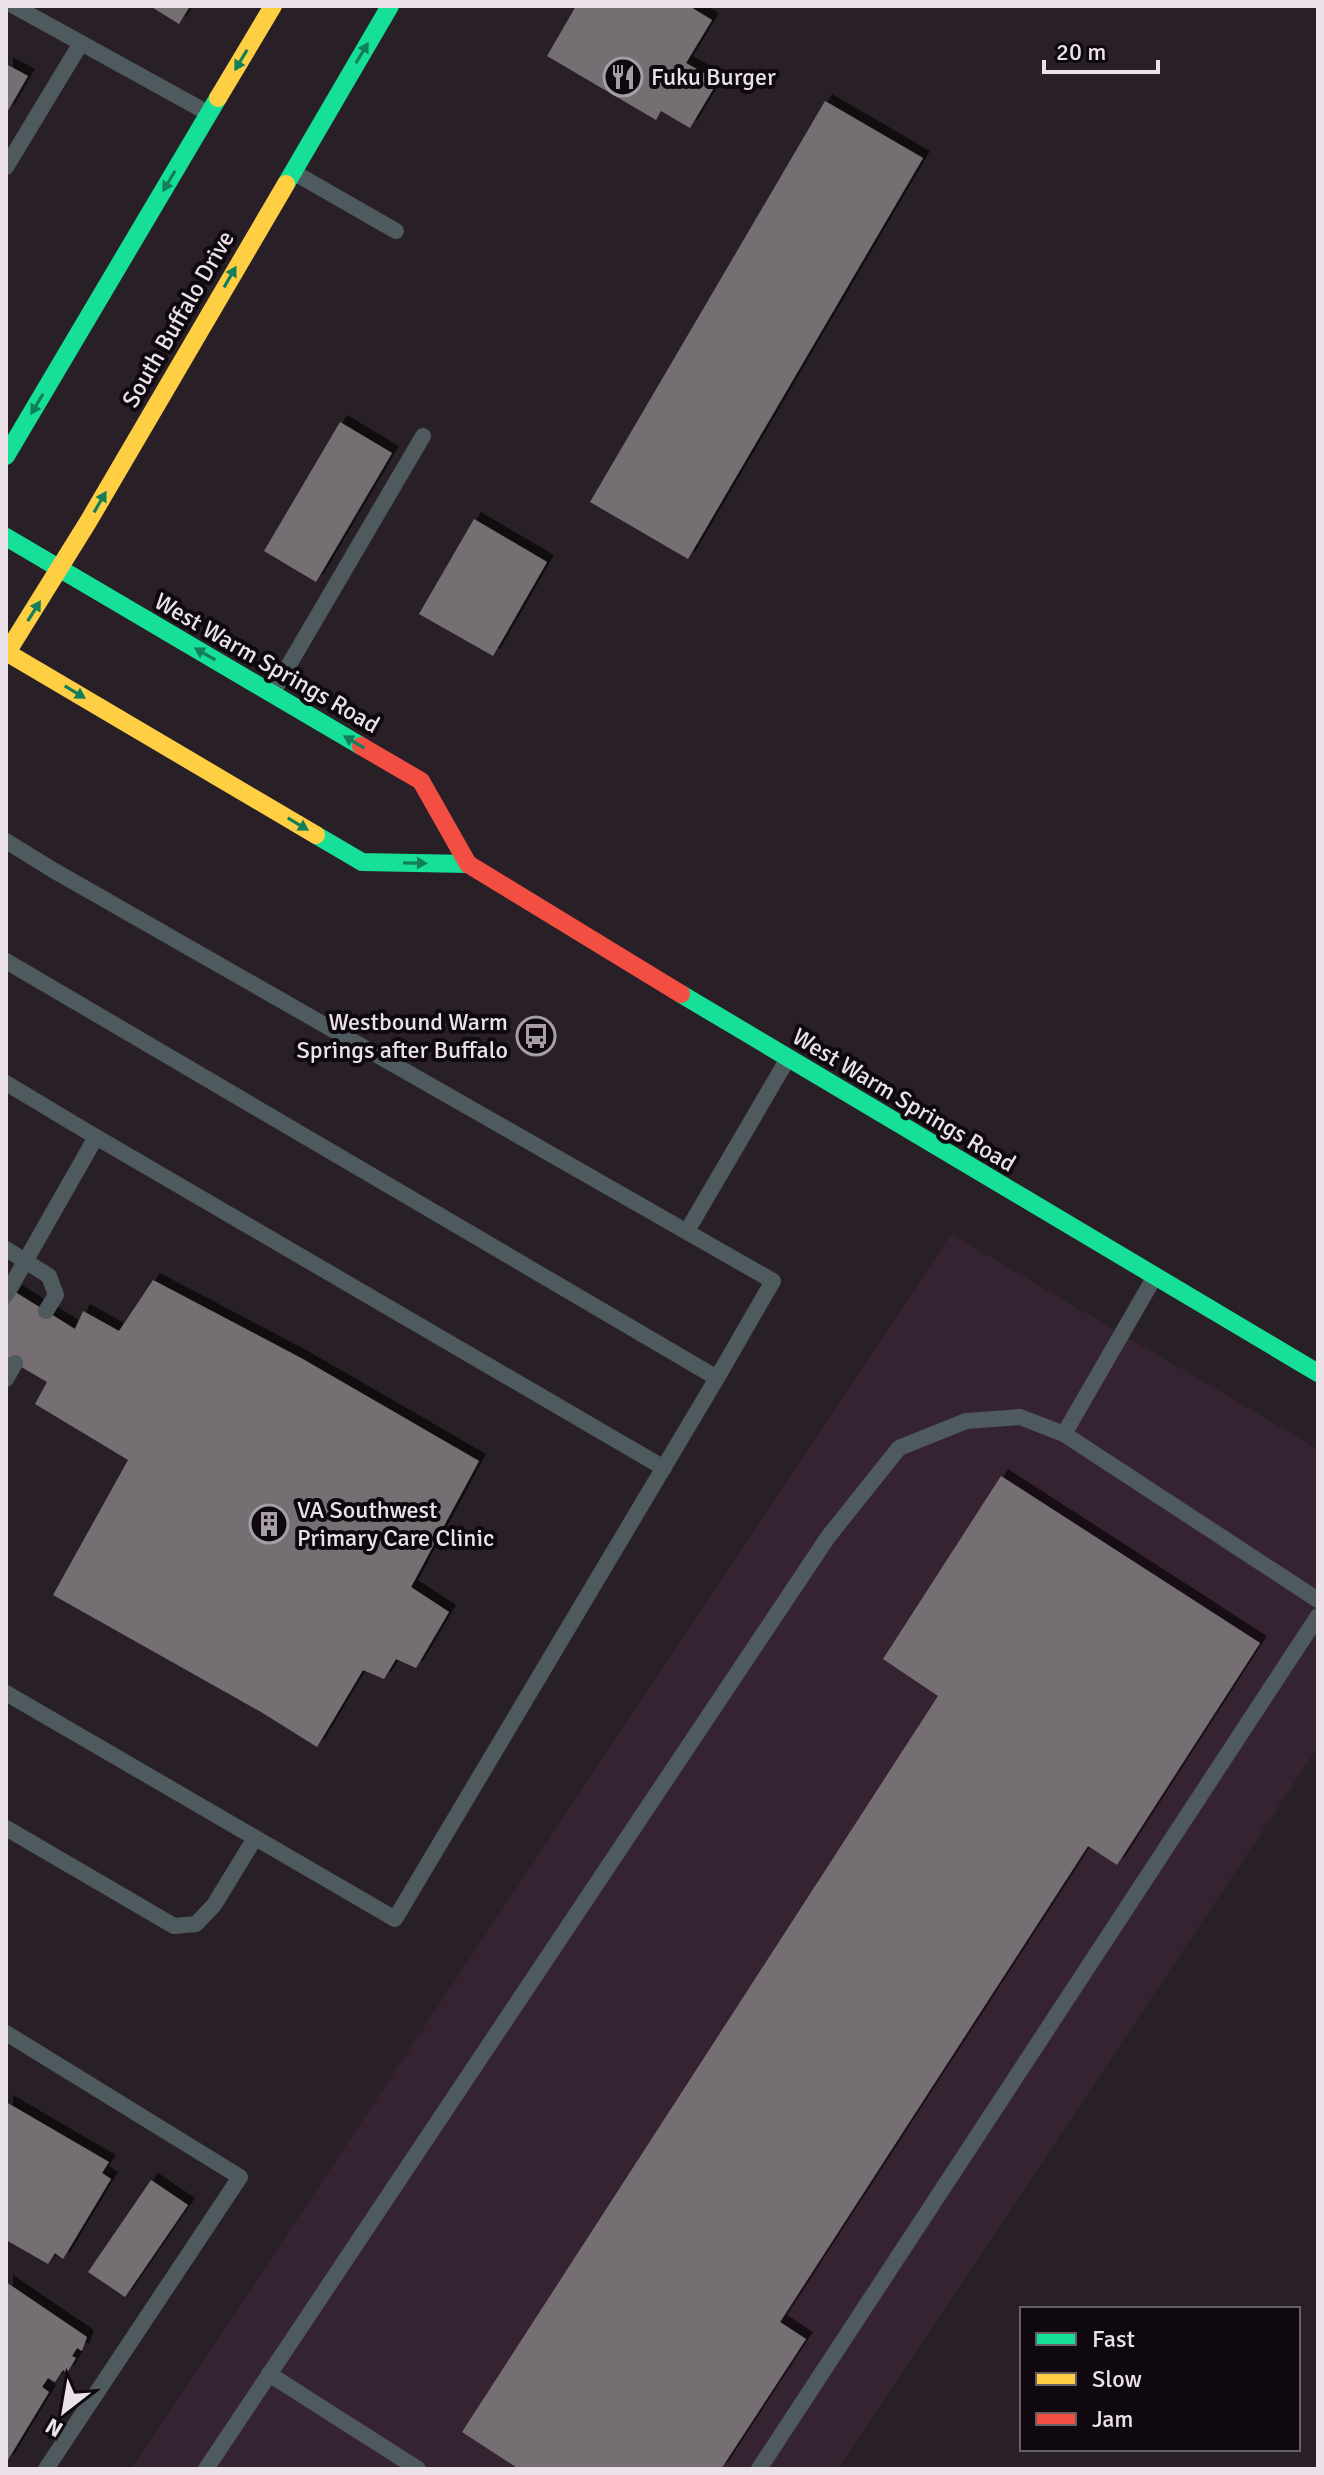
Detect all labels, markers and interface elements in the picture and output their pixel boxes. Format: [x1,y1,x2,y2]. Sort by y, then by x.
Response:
scale bar [1044,24,1158,74]
text: 20 m [1056,37,1106,67]
one-way arrow [355,42,369,64]
one-way arrow [234,49,248,71]
restaurant icon: Fuku Burger [602,56,644,98]
place label: Fuku Burger [651,62,776,92]
one-way arrow [163,170,177,192]
street label: South Buffalo Drive [115,225,241,413]
one-way arrow [223,266,237,288]
one-way arrow [30,393,44,415]
one-way arrow [93,491,107,513]
street label: West Warm Springs Road [149,586,385,740]
one-way arrow [26,600,40,622]
one-way arrow [194,647,216,661]
one-way arrow [63,685,86,699]
one-way arrow [343,735,365,749]
one-way arrow [287,817,309,831]
one-way arrow [403,857,428,869]
place label: Westbound Warm Springs after Buffalo [296,1007,508,1065]
bus stop icon: Westbound Warm Springs after Buffalo [515,1015,557,1057]
street label: West Warm Springs Road [787,1021,1021,1179]
place label: VA Southwest Primary Care Clinic [297,1495,494,1553]
building icon: VA Southwest Primary Care Clinic [248,1503,290,1545]
legend [1020,2307,1300,2451]
text: Fast [1092,2324,1135,2354]
text: Slow [1092,2364,1142,2394]
north arrow [24,2371,104,2451]
text: Jam [1092,2404,1133,2434]
text: N [40,2412,67,2443]

